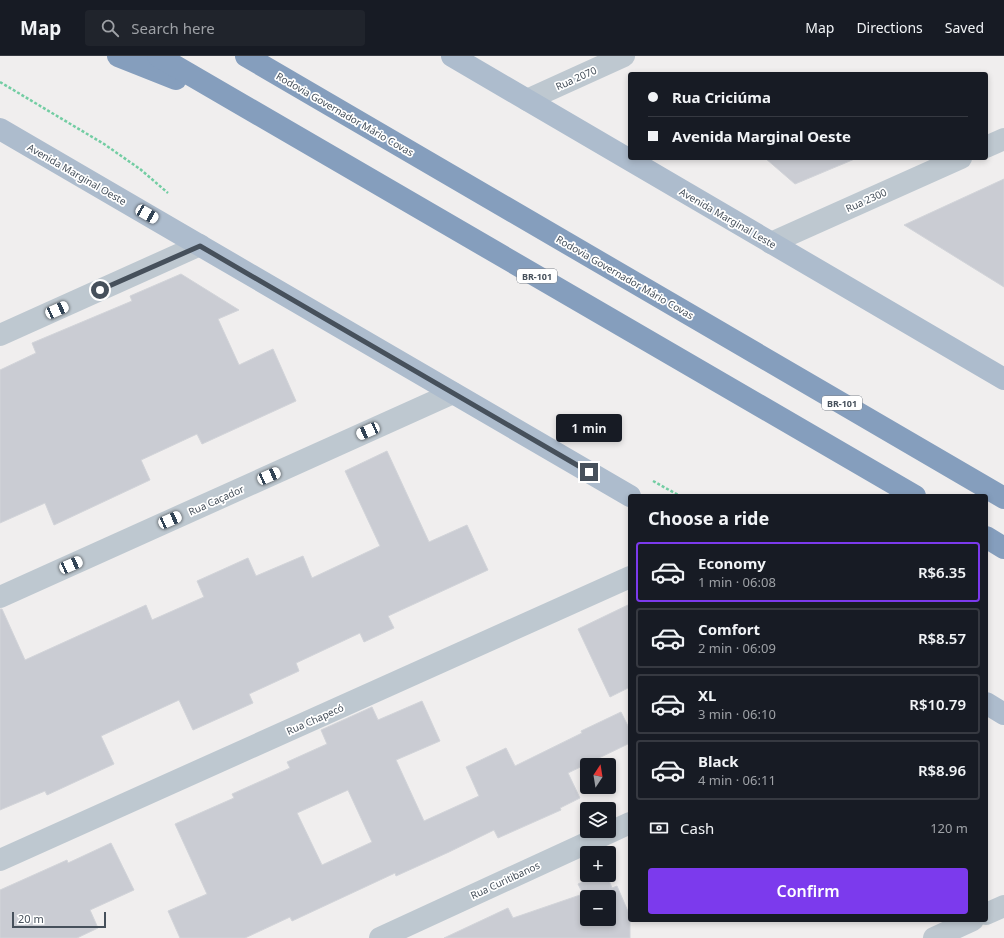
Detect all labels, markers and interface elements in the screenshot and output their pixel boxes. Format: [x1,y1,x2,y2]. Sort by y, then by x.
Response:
search box [85,10,365,46]
text: Map [20,15,61,41]
icon: search [99,17,121,39]
text: Search here [131,18,215,38]
text: Map [805,18,834,37]
text: Directions [856,18,923,37]
text: Saved [945,18,984,37]
street label: Rua 2070 [553,63,599,93]
street label: Rodovia Governador Mário Covas [274,69,416,159]
text: Rua Criciúma [672,87,771,107]
text: Avenida Marginal Oeste [672,126,851,146]
street label: Avenida Marginal Oeste [25,140,129,208]
street label: Avenida Marginal Leste [677,185,779,252]
street label: Rua 2300 [843,185,889,215]
car [134,203,160,225]
street label: Rodovia Governador Mário Covas [554,232,696,322]
road number: BR-101 [517,269,557,283]
route start [91,281,109,299]
car [44,300,70,320]
road number: BR-101 [822,396,862,410]
callout: 1 min [556,414,622,442]
text: 1 min [571,419,607,437]
car [355,421,381,441]
route end [580,463,598,481]
car [256,466,282,486]
street label: Rua Caçador [186,482,246,518]
text: Choose a ride [648,506,769,530]
car [157,510,183,530]
text: Economy [698,553,766,573]
icon: car [650,554,686,590]
car [58,555,84,575]
text: R$6.35 [918,562,966,582]
text: 1 min · 06:08 [698,573,776,591]
text: Comfort [698,619,760,639]
icon: car [650,620,686,656]
text: R$8.57 [918,628,966,648]
text: 2 min · 06:09 [698,639,776,657]
text: XL [698,685,716,705]
icon: car [650,686,686,722]
text: R$10.79 [909,694,966,714]
street label: Rua Chapecó [284,700,346,738]
text: 3 min · 06:10 [698,705,776,723]
text: Black [698,751,738,771]
icon: car [650,752,686,788]
north arrow [580,758,616,794]
map controls [580,758,616,926]
text: R$8.96 [918,760,966,780]
text: 4 min · 06:11 [698,771,776,789]
button: layers [580,802,616,838]
icon: cash [648,817,670,839]
text: Cash [680,818,714,838]
text: 120 m [930,819,968,837]
button: + [580,846,616,882]
street label: Rua Curitibanos [468,858,542,902]
button: Confirm [648,868,968,914]
button: − [580,890,616,926]
scale bar [12,910,106,929]
text: 20 m [18,911,44,926]

